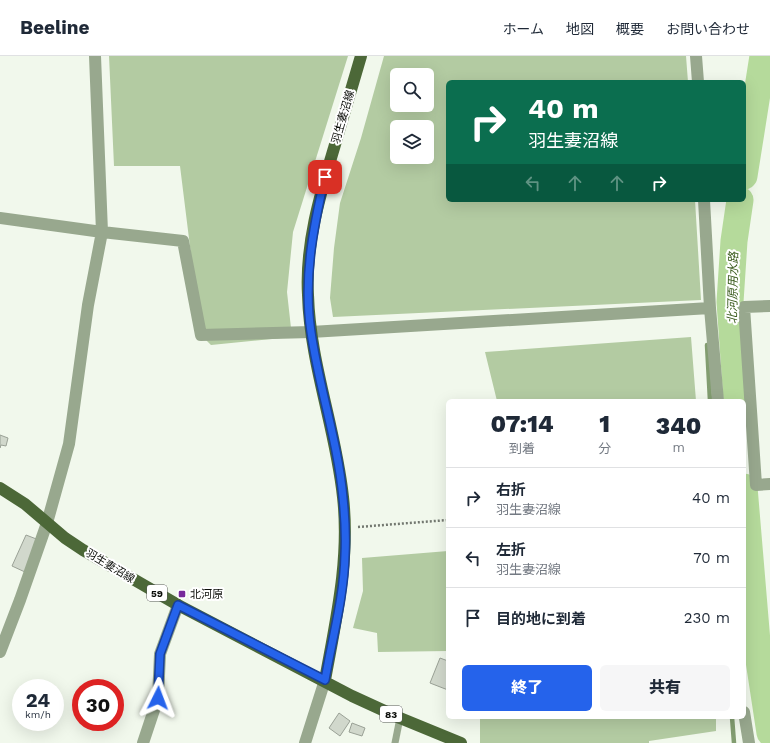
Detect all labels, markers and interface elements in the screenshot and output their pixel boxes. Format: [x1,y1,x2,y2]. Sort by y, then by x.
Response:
text: Beeline [20,16,90,39]
text: ホーム [502,21,544,37]
text: 地図 [566,21,594,37]
text: 概要 [616,21,644,37]
text: お問い合わせ [666,21,750,37]
map controls [390,68,434,164]
button: search [390,68,434,112]
street label: 羽生妻沼線 [329,89,357,145]
text: 40 m [528,92,598,125]
icon: right [462,96,514,148]
button: layers [390,120,434,164]
text: 羽生妻沼線 [528,130,618,151]
pin [308,160,342,194]
icon: arrive [314,166,336,188]
icon: left [522,172,544,194]
icon: ahead [564,172,586,194]
icon: ahead [606,172,628,194]
icon: right [648,172,670,194]
water label: 北河原用水路 [725,251,741,324]
text: 07:14 [491,410,554,438]
text: 1 [599,410,610,438]
text: 340 [656,412,701,440]
text: m [672,440,685,455]
text: 到着 [509,441,535,456]
text: 分 [598,441,611,456]
text: 右折 [496,481,526,499]
icon: right [462,487,484,509]
text: 40 m [692,489,730,507]
text: 羽生妻沼線 [496,502,561,517]
text: 左折 [496,541,526,559]
street label: 羽生妻沼線 [83,546,137,586]
icon: left [462,547,484,569]
text: 70 m [693,549,730,567]
text: 羽生妻沼線 [496,562,561,577]
road number: 59 [147,585,167,601]
place label: 北河原 [190,588,223,601]
marker: 北河原 [177,589,187,599]
icon: arrive [462,607,484,629]
text: 230 m [684,609,730,627]
text: 目的地に到着 [496,610,586,628]
button: 終了 [462,665,592,711]
button: 共有 [600,665,730,711]
position arrow [137,677,179,719]
speed limit sign: 30 [72,679,124,731]
text: 24 [26,688,50,712]
road number: 83 [380,706,402,722]
text: km/h [25,709,51,720]

